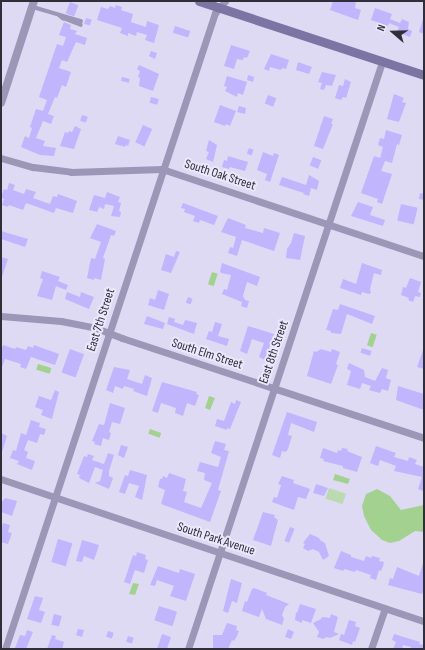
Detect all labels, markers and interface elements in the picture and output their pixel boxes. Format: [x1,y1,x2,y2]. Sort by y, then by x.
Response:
north arrow [373,12,413,52]
text: N [374,23,388,33]
street label: South Oak Street [183,156,257,194]
street label: East 7th Street [84,287,118,353]
street label: East 8th Street [256,318,292,386]
street label: South Elm Street [170,335,244,373]
street label: South Park Avenue [175,519,257,559]

